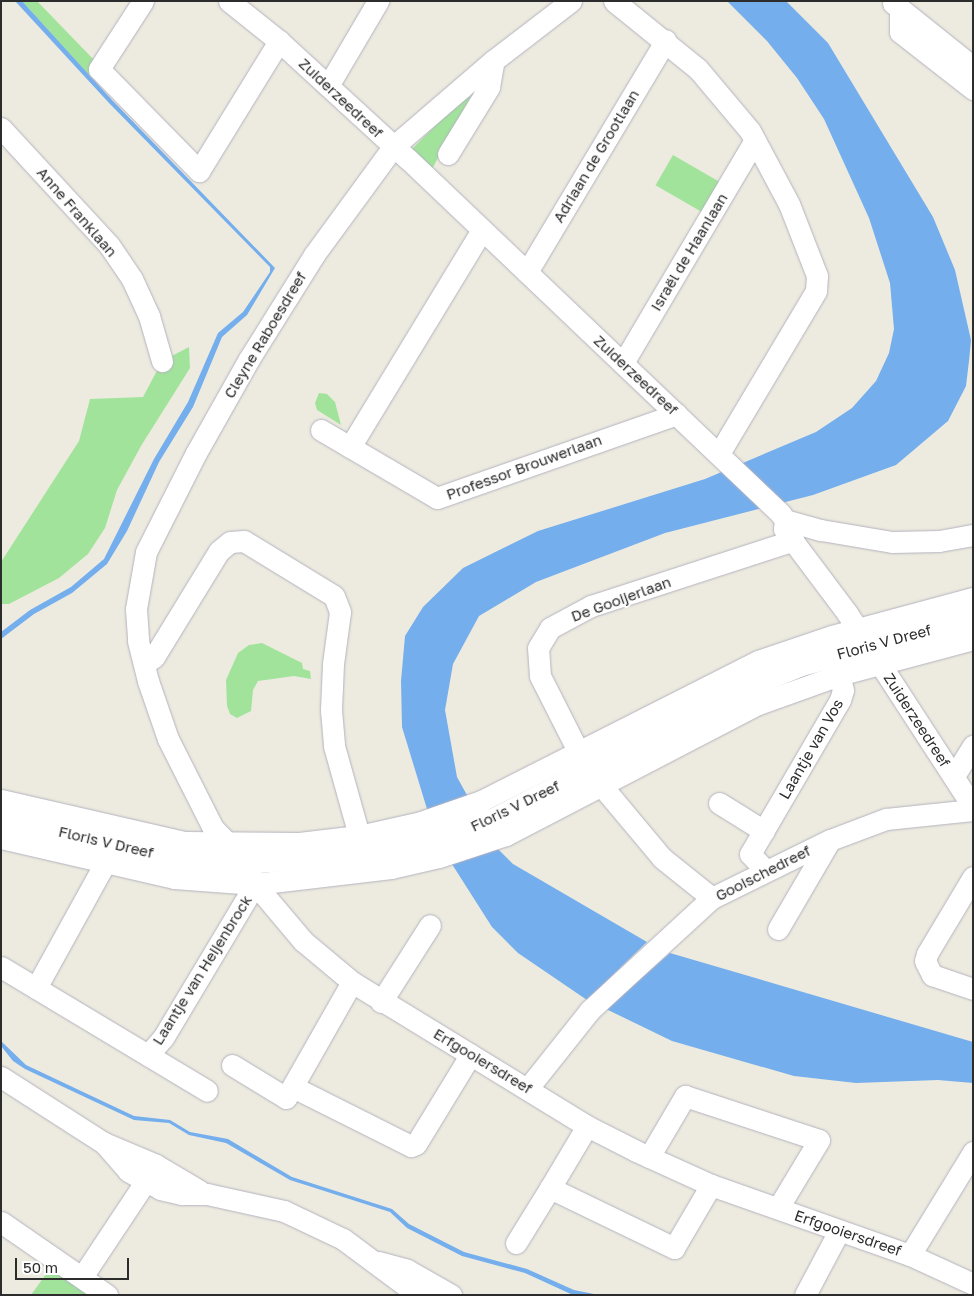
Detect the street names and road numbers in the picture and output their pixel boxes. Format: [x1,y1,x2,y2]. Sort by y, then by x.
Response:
street label: Zuiderzeedreef [295,54,387,142]
street label: Adriaan de Grootlaan [549,86,643,226]
street label: Anne Franklaan [33,164,121,260]
street label: Israël de Haanlaan [647,190,731,314]
street label: Cleyne Raboesdreef [220,268,310,402]
street label: Zuiderzeedreef [590,331,682,419]
street label: Professor Brouwerlaan [444,430,604,504]
street label: De Gooijerlaan [569,573,673,625]
street label: Floris V Dreef [835,621,933,663]
street label: Zuiderzeedreef [880,670,954,770]
street label: Laantje van Vos [775,696,847,802]
street label: Floris V Dreef [468,777,562,835]
street label: Floris V Dreef [57,822,155,862]
street label: Gooischedreef [712,841,814,905]
street label: Laantje van Heijenbrock [148,892,256,1048]
street label: Erfgooiersdreef [430,1024,536,1098]
street label: Erfgooiersdreef [792,1206,904,1260]

